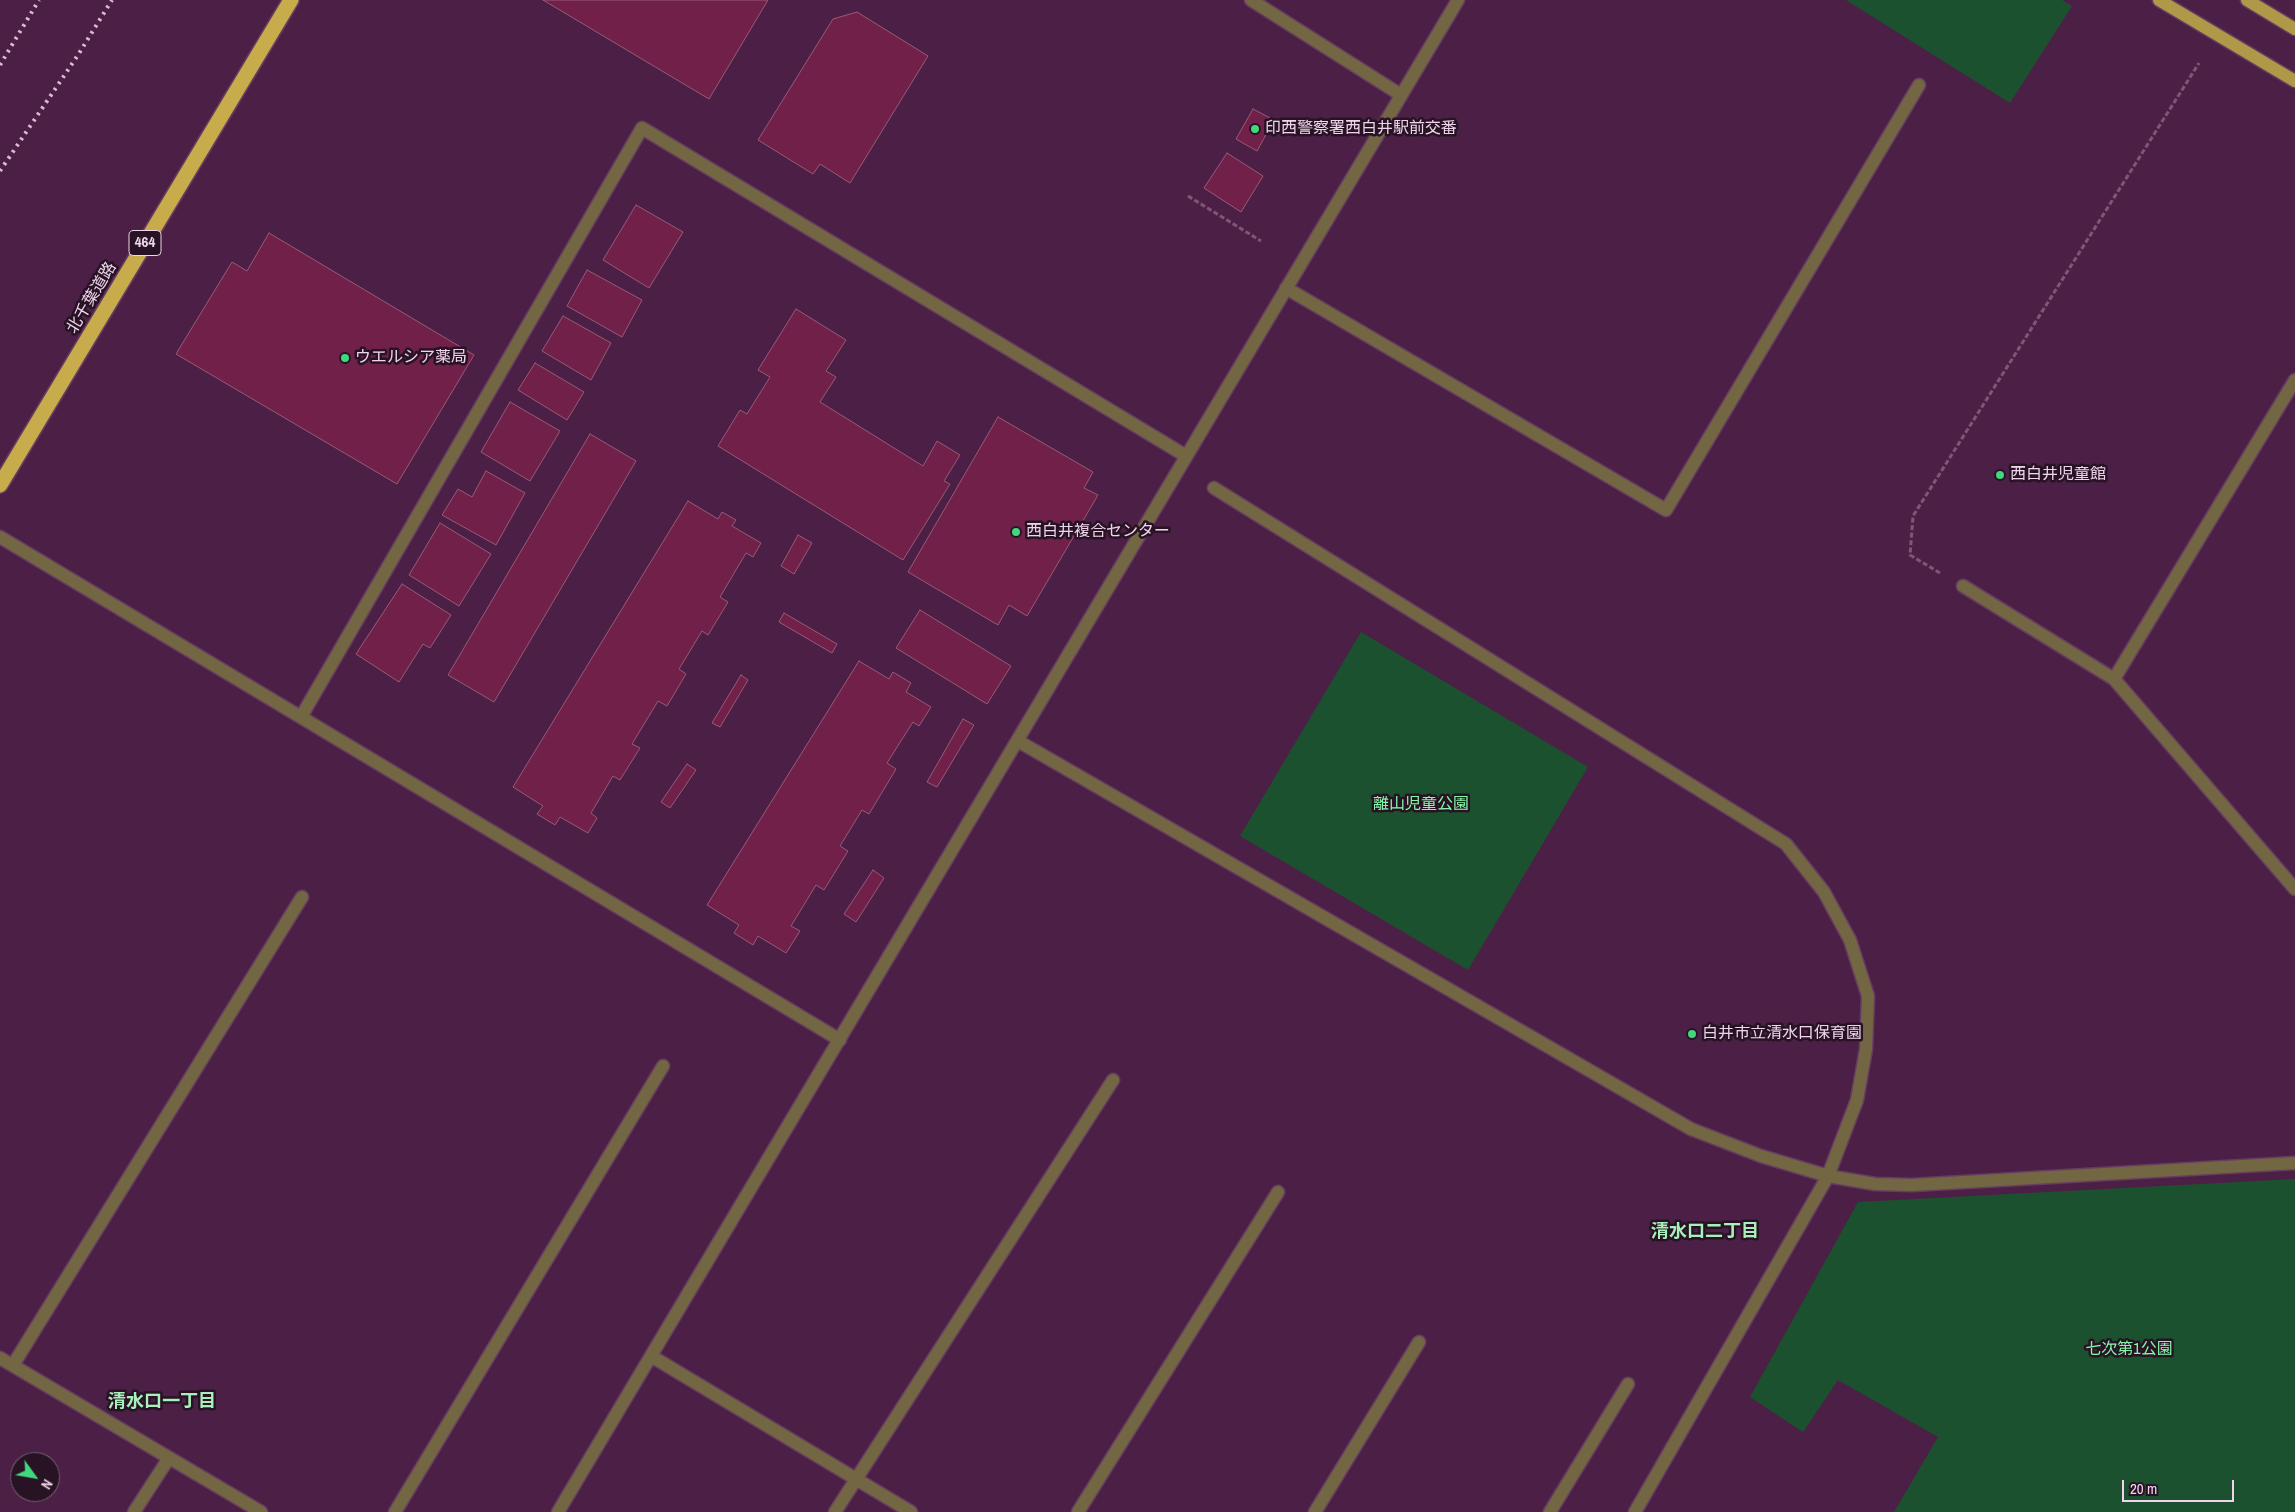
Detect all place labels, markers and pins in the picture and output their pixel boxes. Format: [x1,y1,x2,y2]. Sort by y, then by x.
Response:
place label: 印西警察署西白井駅前交番 [1265,119,1457,139]
marker: 印西警察署西白井駅前交番 [1249,123,1261,135]
place label: ウエルシア薬局 [355,348,467,368]
marker: ウエルシア薬局 [339,352,351,364]
place label: 西白井児童館 [2010,465,2106,485]
marker: 西白井児童館 [1994,469,2006,481]
place label: 西白井複合センター [1026,522,1170,542]
marker: 西白井複合センター [1010,526,1022,538]
place label: 白井市立清水口保育園 [1702,1024,1862,1044]
marker: 白井市立清水口保育園 [1686,1028,1698,1040]

